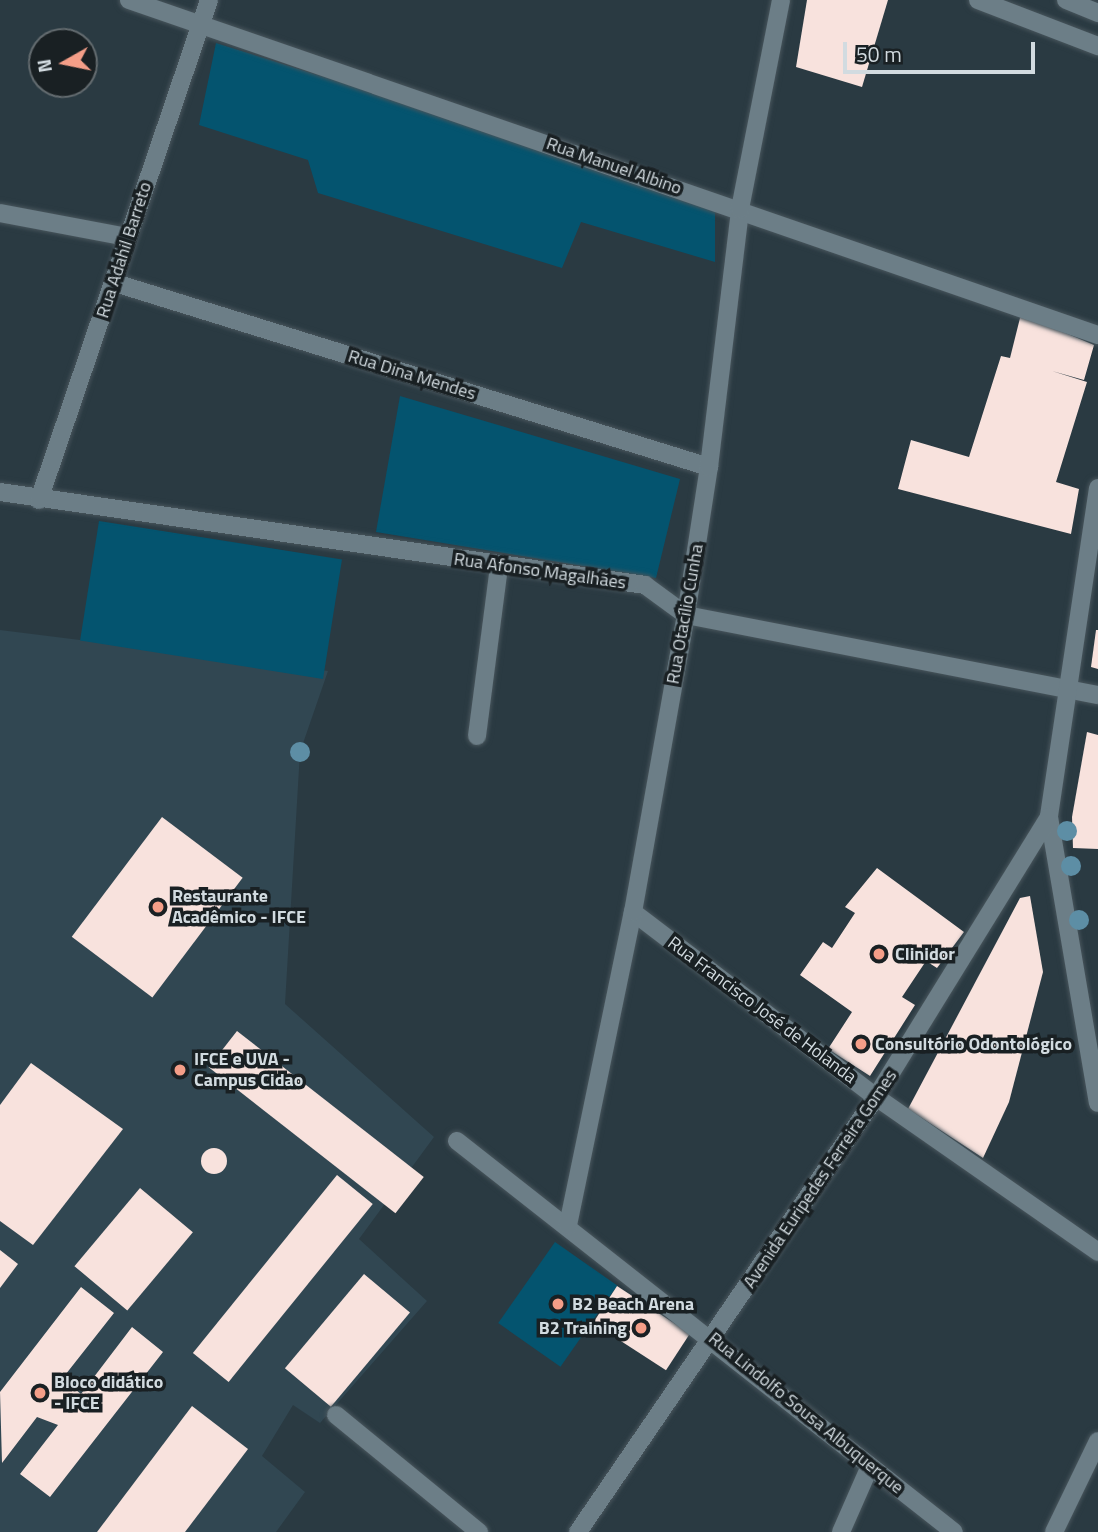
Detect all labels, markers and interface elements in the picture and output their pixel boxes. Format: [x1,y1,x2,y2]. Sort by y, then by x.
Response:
north arrow [28,28,98,98]
scale bar [846,28,1038,72]
text: 50 m [856,38,902,70]
text: N [28,57,59,75]
street label: Rua Manuel Albino [544,133,684,199]
street label: Rua Adahil Barreto [92,179,156,321]
street label: Rua Dina Mendes [345,345,479,405]
street label: Rua Otacílio Cunha [662,542,708,686]
street label: Rua Afonso Magalhães [453,548,627,594]
place label: Restaurante Acadêmico - IFCE [172,886,306,928]
marker: Restaurante Acadêmico - IFCE [150,899,166,915]
street label: Rua Francisco José de Holanda [663,932,861,1088]
place label: Clinidor [895,943,955,965]
marker: Clinidor [869,944,889,964]
place label: Consultório Odontológico [875,1033,1072,1055]
marker: Consultório Odontológico [853,1036,869,1052]
place label: IFCE e UVA - Campus Cidao [194,1049,303,1092]
marker: IFCE e UVA - Campus Cidao [172,1062,188,1078]
street label: Avenida Euripedes Ferreira Gomes [739,1066,901,1292]
place label: B2 Beach Arena [572,1293,694,1315]
marker: B2 Beach Arena [550,1296,566,1312]
place label: B2 Training [539,1317,627,1339]
marker: B2 Training [633,1320,649,1336]
street label: Rua Lindolfo Sousa Albuquerque [704,1328,908,1498]
place label: Bloco didático - IFCE [54,1372,163,1414]
marker: Bloco didático - IFCE [32,1385,48,1401]

